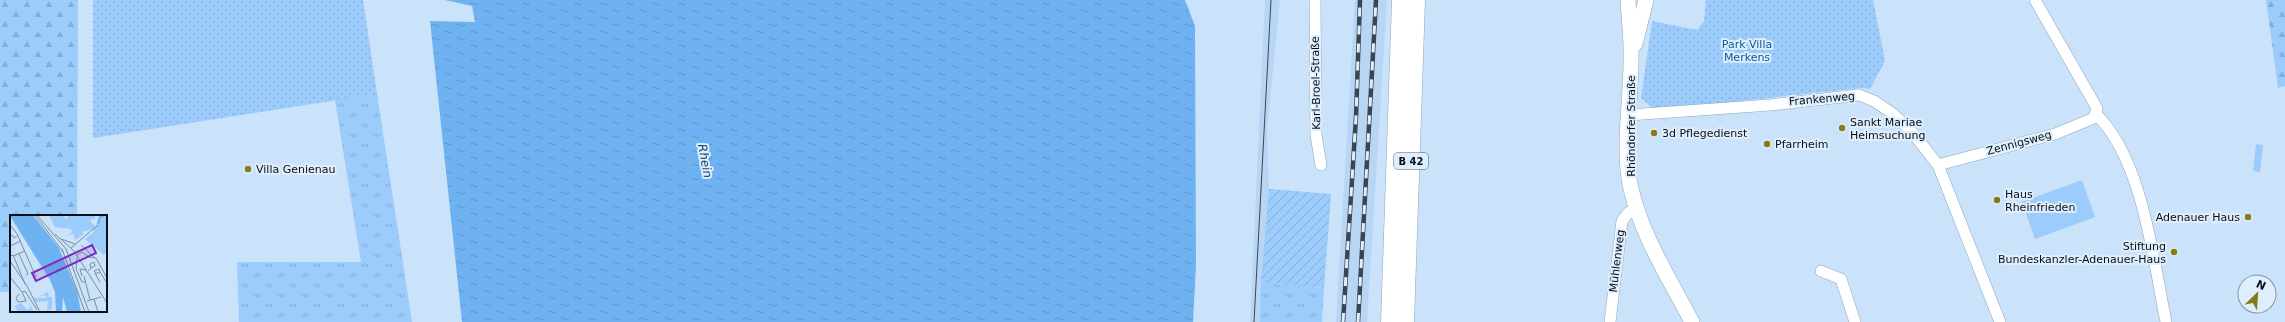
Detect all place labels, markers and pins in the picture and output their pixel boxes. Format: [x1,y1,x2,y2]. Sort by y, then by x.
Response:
place label: Sankt Mariae Heimsuchung [1850,116,1925,142]
marker: Sankt Mariae Heimsuchung [1837,123,1847,133]
place label: 3d Pflegedienst [1662,127,1748,140]
marker: 3d Pflegedienst [1649,128,1659,138]
place label: Pfarrheim [1775,138,1828,151]
marker: Pfarrheim [1762,139,1772,149]
place label: Villa Genienau [256,163,335,176]
marker: Villa Genienau [243,164,253,174]
place label: Haus Rheinfrieden [2005,188,2075,214]
marker: Haus Rheinfrieden [1992,195,2002,205]
place label: Adenauer Haus [2156,211,2240,224]
marker: Adenauer Haus [2243,212,2253,222]
place label: Stiftung Bundeskanzler-Adenauer-Haus [1998,240,2166,266]
marker: Stiftung Bundeskanzler-Adenauer-Haus [2169,247,2179,257]

